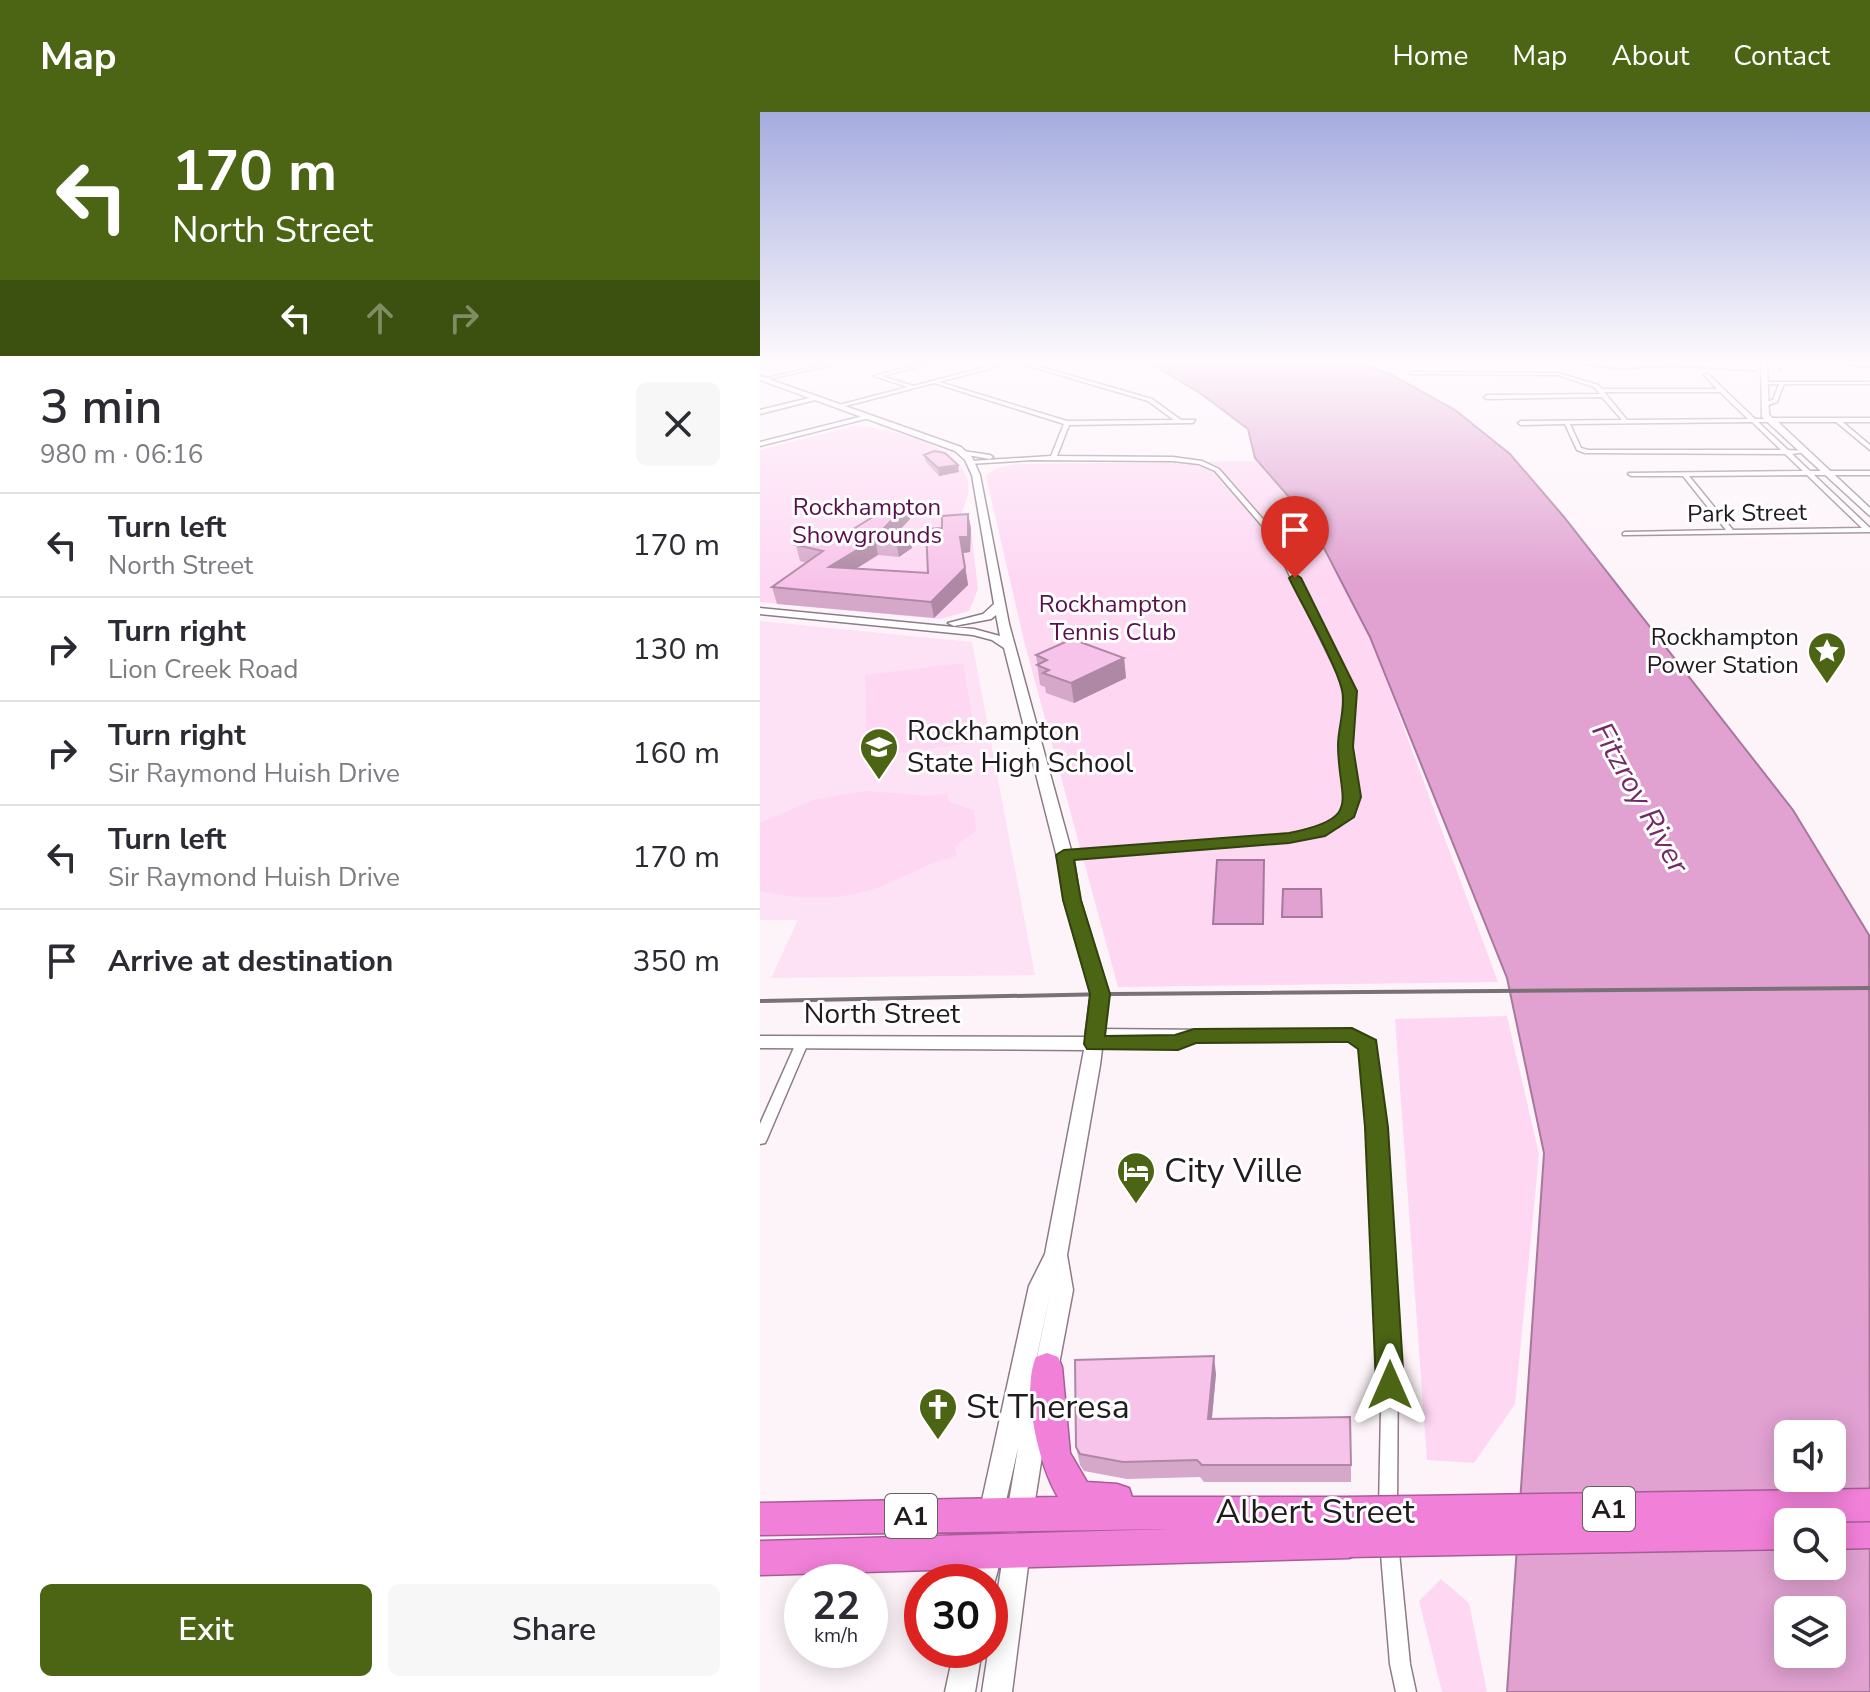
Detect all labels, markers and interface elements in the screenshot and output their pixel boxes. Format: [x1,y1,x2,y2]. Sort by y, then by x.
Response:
text: Map [40,31,117,82]
text: Home [1393,37,1468,75]
text: Map [1512,37,1567,75]
text: About [1611,37,1689,75]
text: Contact [1733,37,1830,75]
text: 170 m [172,133,337,210]
icon: left [40,144,144,248]
text: North Street [172,206,373,255]
icon: left [274,296,318,340]
icon: ahead [358,296,402,340]
icon: right [442,296,486,340]
text: 3 min [40,374,162,440]
button: close [636,382,720,466]
text: 980 m · 06:16 [40,437,203,472]
park label: Rockhampton Showgrounds [792,491,942,551]
pin [1261,496,1329,578]
street label: Park Street [1687,496,1808,530]
text: Turn left [108,507,226,548]
icon: arrive [1273,508,1317,552]
icon: left [40,523,84,567]
text: 170 m [633,525,720,566]
text: North Street [108,548,253,583]
park label: Rockhampton Tennis Club [1039,588,1187,648]
text: Turn right [108,611,246,652]
place label: Rockhampton Power Station [1647,621,1799,681]
icon: right [40,627,84,671]
text: 130 m [633,629,720,670]
place icon: Rockhampton Power Station [1806,630,1848,685]
text: Lion Creek Road [108,652,299,687]
place label: Rockhampton State High School [907,712,1134,782]
text: Turn right [108,715,246,756]
water label: Fitzroy River [1582,715,1699,882]
school or university icon: Rockhampton State High School [858,726,900,781]
icon: right [40,731,84,775]
text: 160 m [633,733,720,774]
text: Sir Raymond Huish Drive [108,756,400,791]
text: Turn left [108,819,226,860]
icon: left [40,835,84,879]
text: 170 m [633,837,720,878]
text: Sir Raymond Huish Drive [108,860,400,895]
icon: arrive [40,939,84,983]
text: Arrive at destination [108,941,393,982]
text: 350 m [633,941,720,982]
street label: North Street [804,995,960,1033]
place label: City Ville [1164,1148,1302,1194]
hotel icon: City Ville [1115,1150,1157,1205]
position arrow [1348,1343,1432,1427]
place label: St Theresa [966,1384,1130,1430]
church icon: St Theresa [917,1386,959,1441]
map controls [1774,1420,1846,1668]
button: sound [1774,1420,1846,1492]
road number: A1 [1583,1487,1635,1531]
street label: Albert Street [1215,1489,1416,1535]
road number: A1 [885,1494,937,1538]
button: search [1774,1508,1846,1580]
speed limit sign: 30 [904,1564,1008,1668]
text: 22 [812,1579,860,1633]
button: Exit [40,1584,372,1676]
button: Share [388,1584,720,1676]
button: layers [1774,1596,1846,1668]
text: km/h [814,1622,858,1649]

